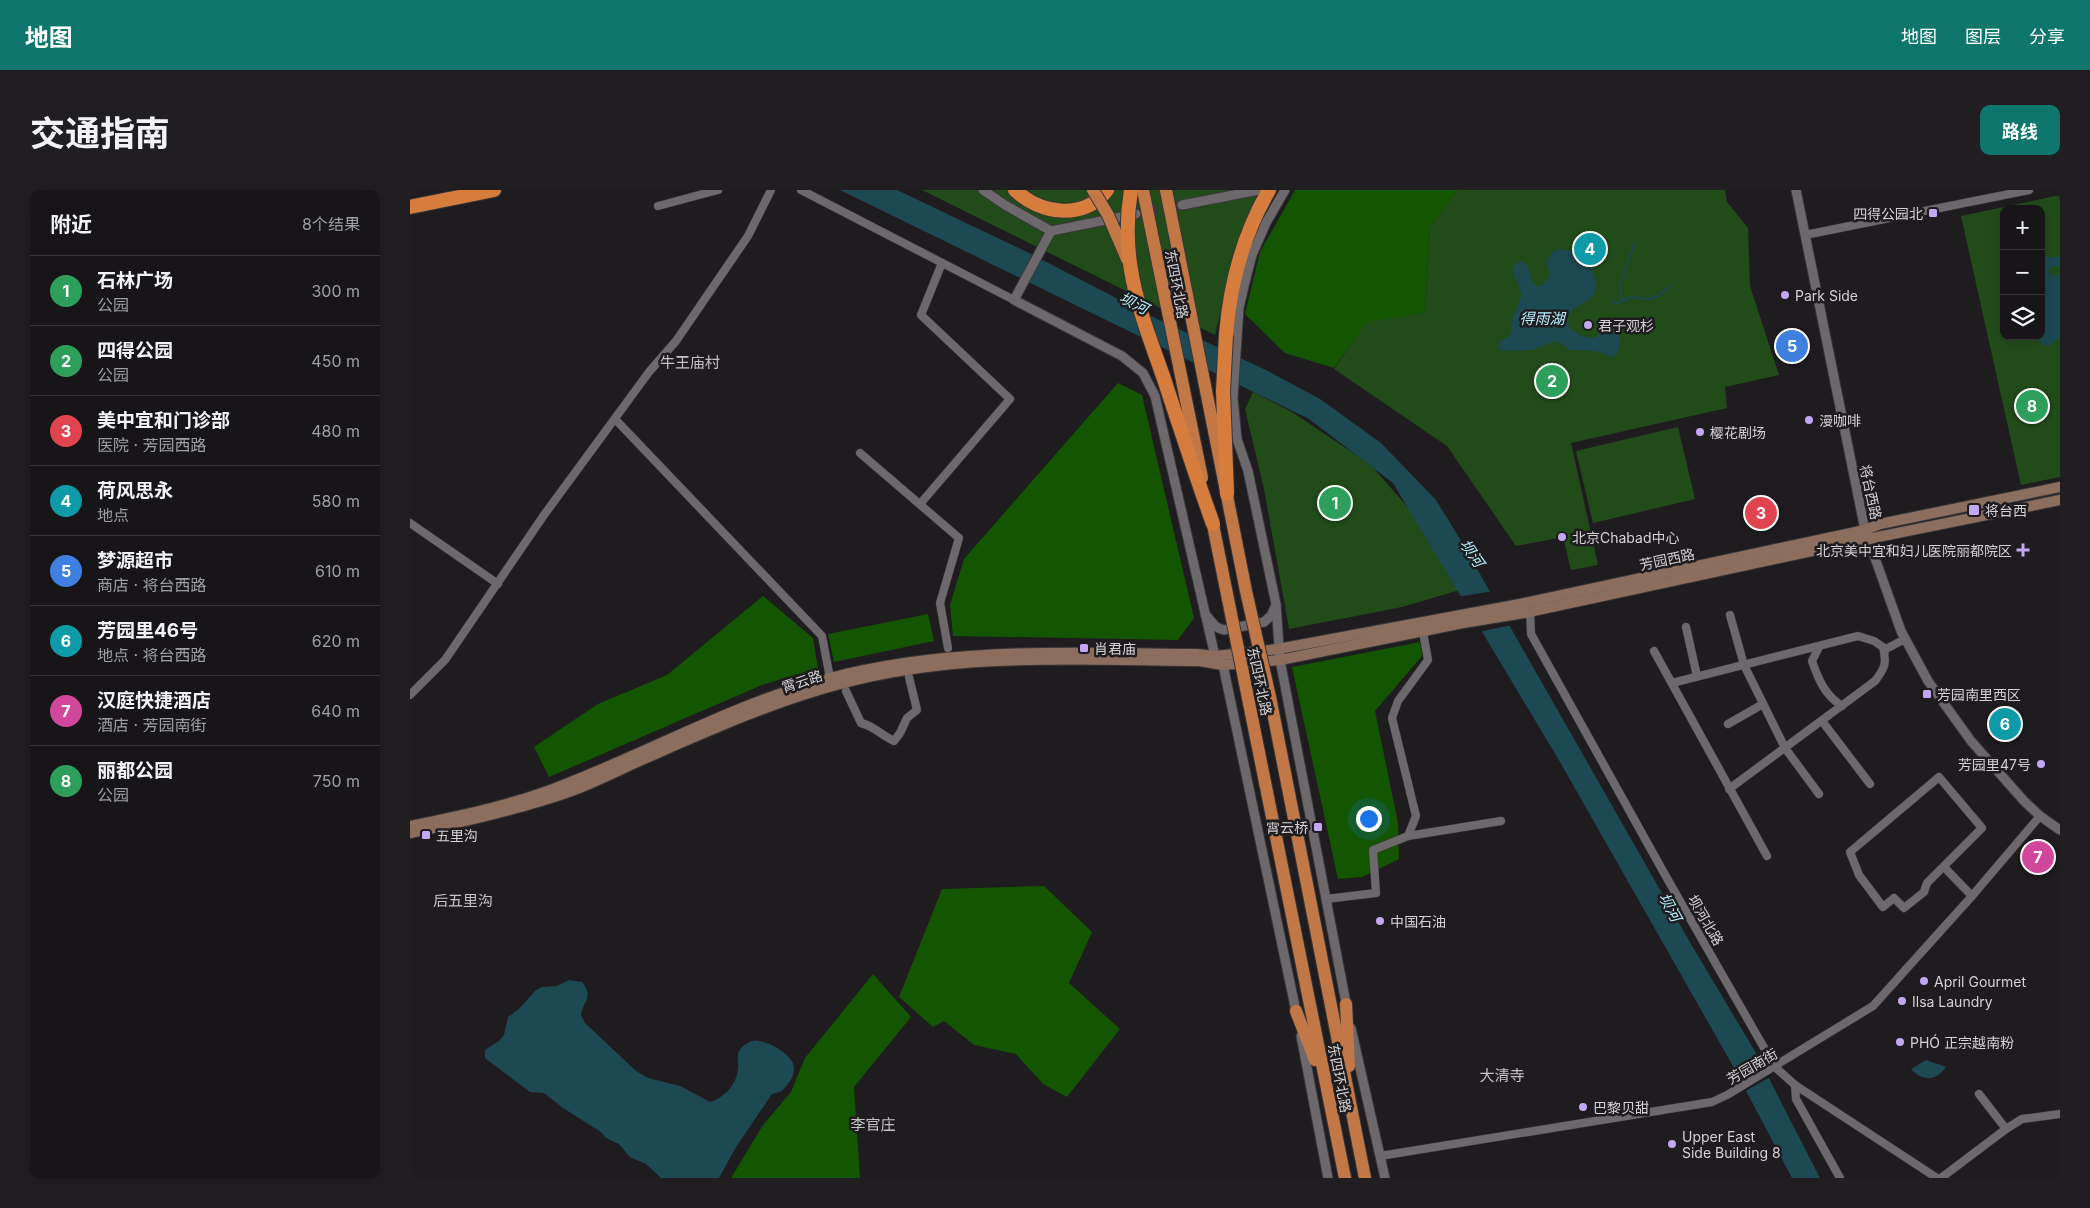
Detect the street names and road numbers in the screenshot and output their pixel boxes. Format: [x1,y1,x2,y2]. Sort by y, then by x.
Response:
street label: 东四环北路 [1162,248,1192,320]
street label: 将台西路 [1857,463,1885,521]
street label: 芳园西路 [1638,545,1696,573]
street label: 东四环北路 [1244,645,1276,717]
street label: 霄云路 [779,666,825,696]
street label: 坝河北路 [1685,892,1727,948]
street label: 东四环北路 [1325,1042,1355,1114]
street label: 芳园南街 [1724,1045,1780,1087]

